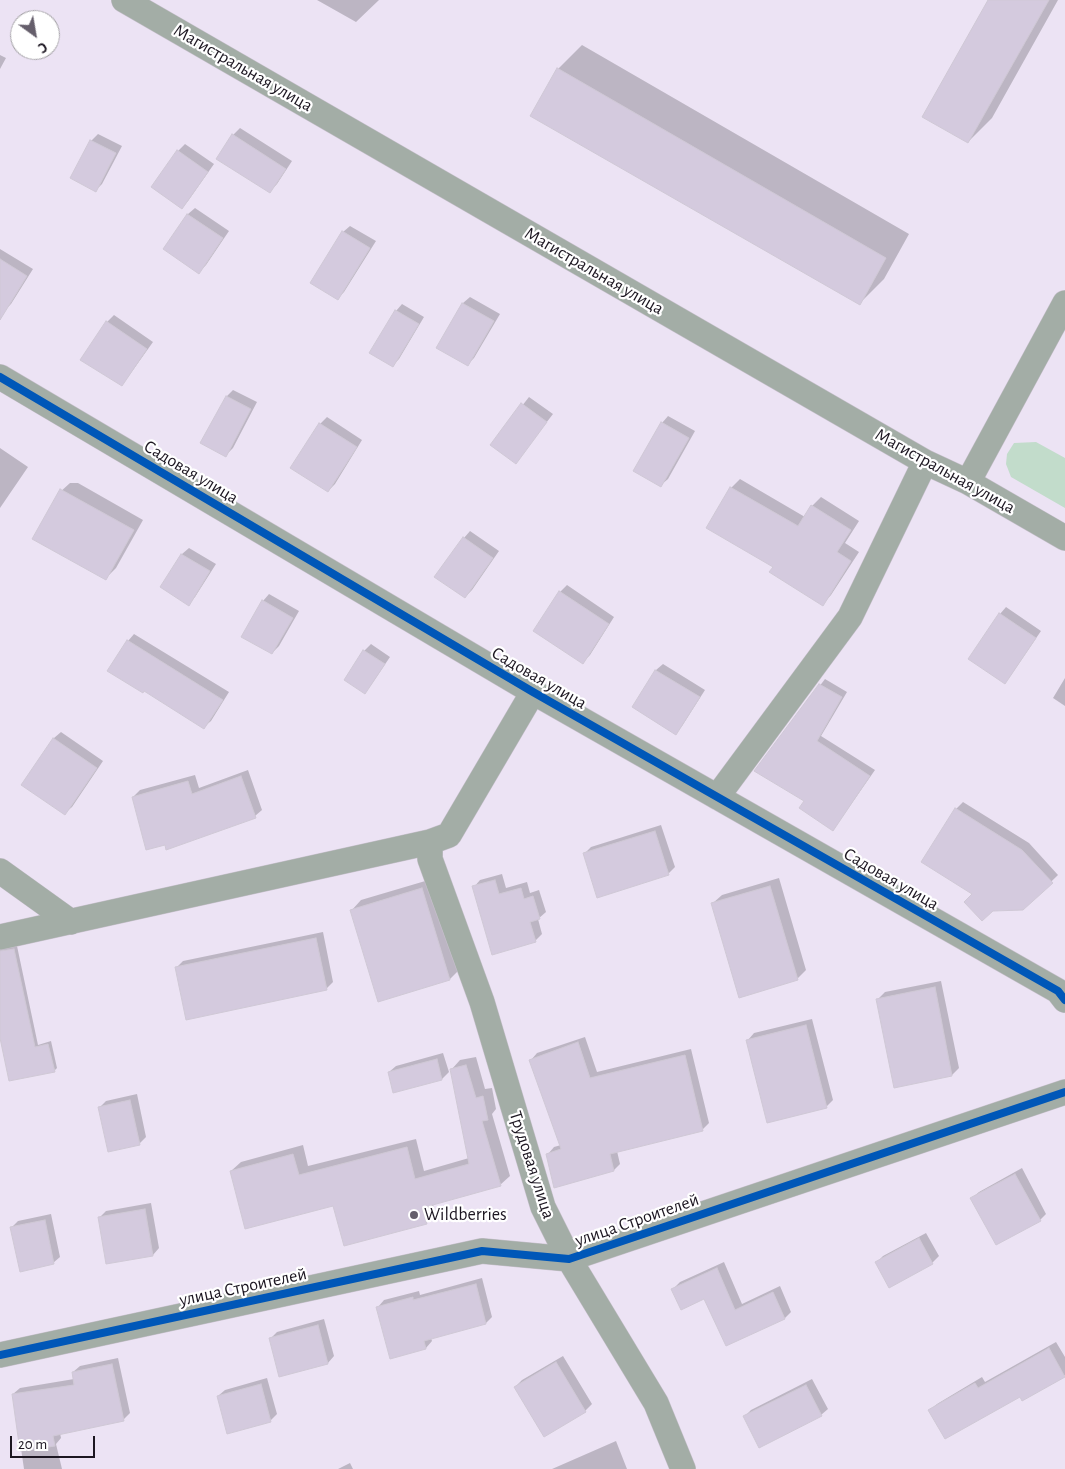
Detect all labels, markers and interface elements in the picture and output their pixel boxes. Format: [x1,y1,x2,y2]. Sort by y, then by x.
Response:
north arrow [10,10,60,60]
street label: Магистральная улица [170,19,316,117]
text: С [35,39,49,55]
street label: Магистральная улица [521,222,667,320]
street label: Магистральная улица [871,423,1019,519]
street label: Садовая улица [140,435,242,509]
street label: Садовая улица [487,642,591,714]
street label: Садовая улица [839,843,943,915]
street label: Трудовая улица [504,1109,560,1221]
street label: улица Строителей [572,1189,702,1251]
place label: Wildberries [424,1204,507,1226]
marker: Wildberries [408,1209,420,1221]
street label: улица Строителей [177,1263,309,1311]
scale bar [12,1426,98,1458]
text: 20 m [18,1437,47,1452]

